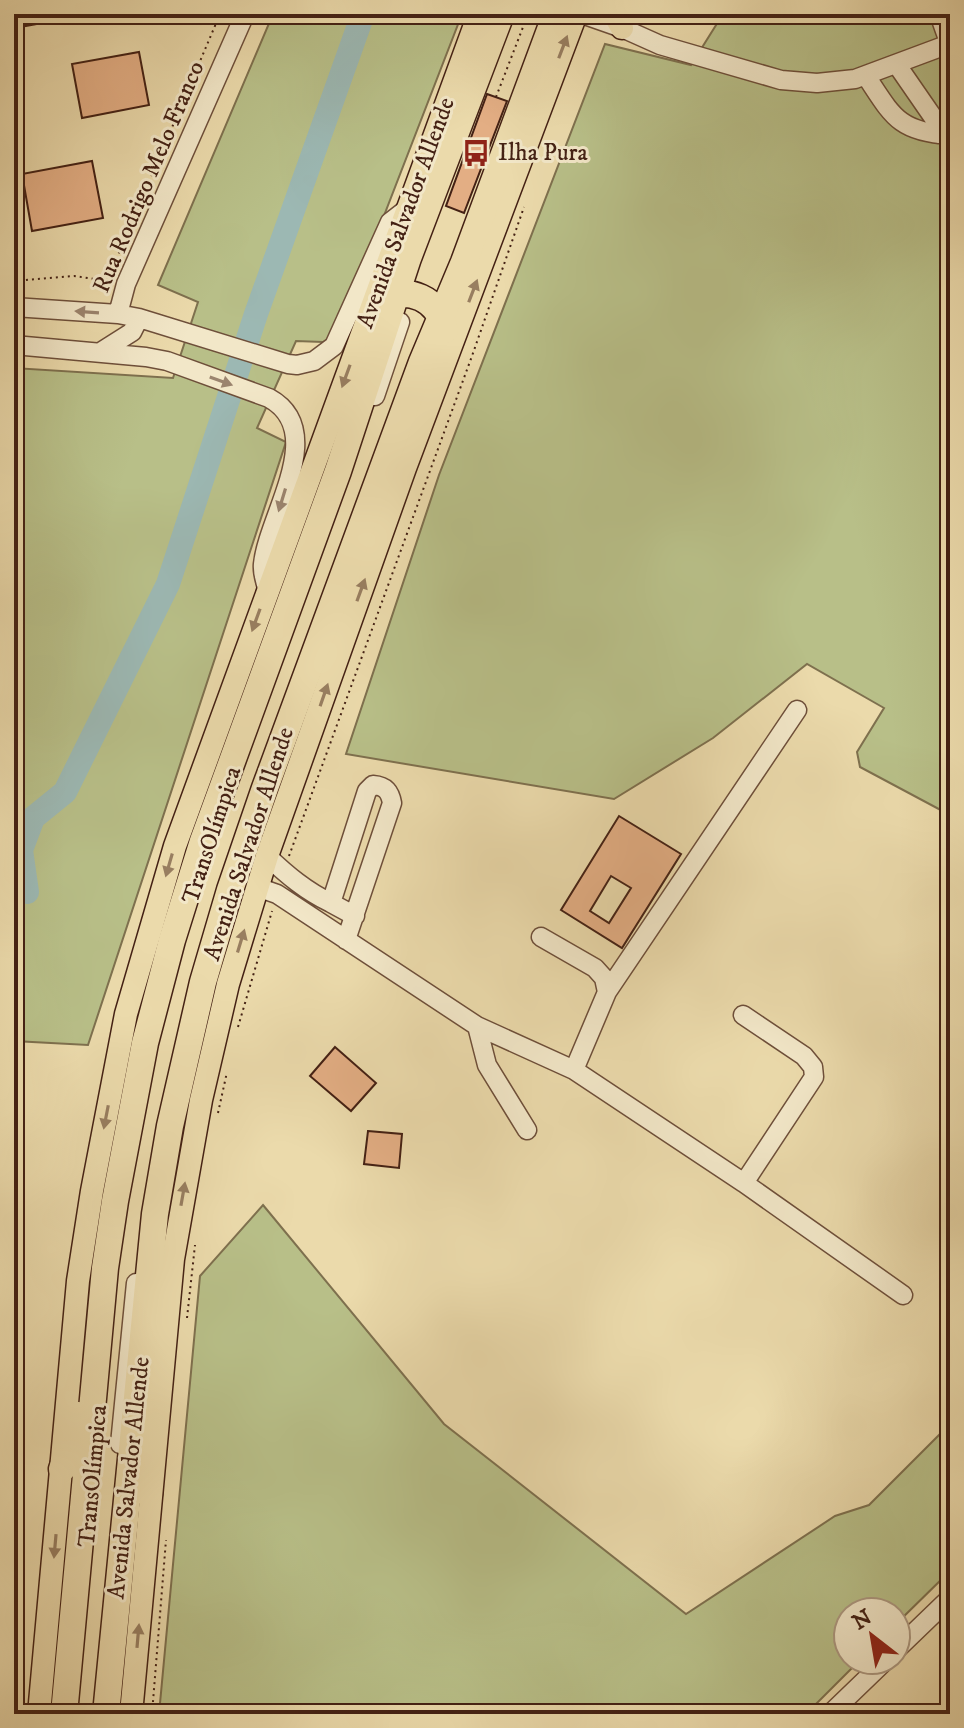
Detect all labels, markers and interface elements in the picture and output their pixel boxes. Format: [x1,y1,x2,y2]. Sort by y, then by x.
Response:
one-way arrow [557,35,570,59]
street label: Rua Rodrigo Melo Franco [87,57,211,297]
street label: Avenida Salvador Allende [350,93,462,333]
bus stop icon: Ilha Pura [461,138,491,168]
place label: Ilha Pura [498,138,588,168]
one-way arrow [467,279,480,303]
one-way arrow [74,305,99,318]
one-way arrow [339,365,352,389]
one-way arrow [209,375,233,388]
one-way arrow [275,488,288,512]
one-way arrow [356,578,368,602]
one-way arrow [249,608,261,632]
one-way arrow [319,683,331,707]
street label: Avenida Salvador Allende [197,724,301,964]
street label: TransOlímpica [176,762,249,907]
one-way arrow [162,854,175,878]
one-way arrow [235,929,248,953]
one-way arrow [99,1105,111,1130]
one-way arrow [178,1181,190,1206]
street label: Avenida Salvador Allende [101,1355,157,1601]
street label: TransOlímpica [72,1403,114,1548]
one-way arrow [48,1534,61,1559]
north arrow [832,1596,912,1676]
text: N [848,1604,877,1636]
one-way arrow [132,1623,145,1648]

